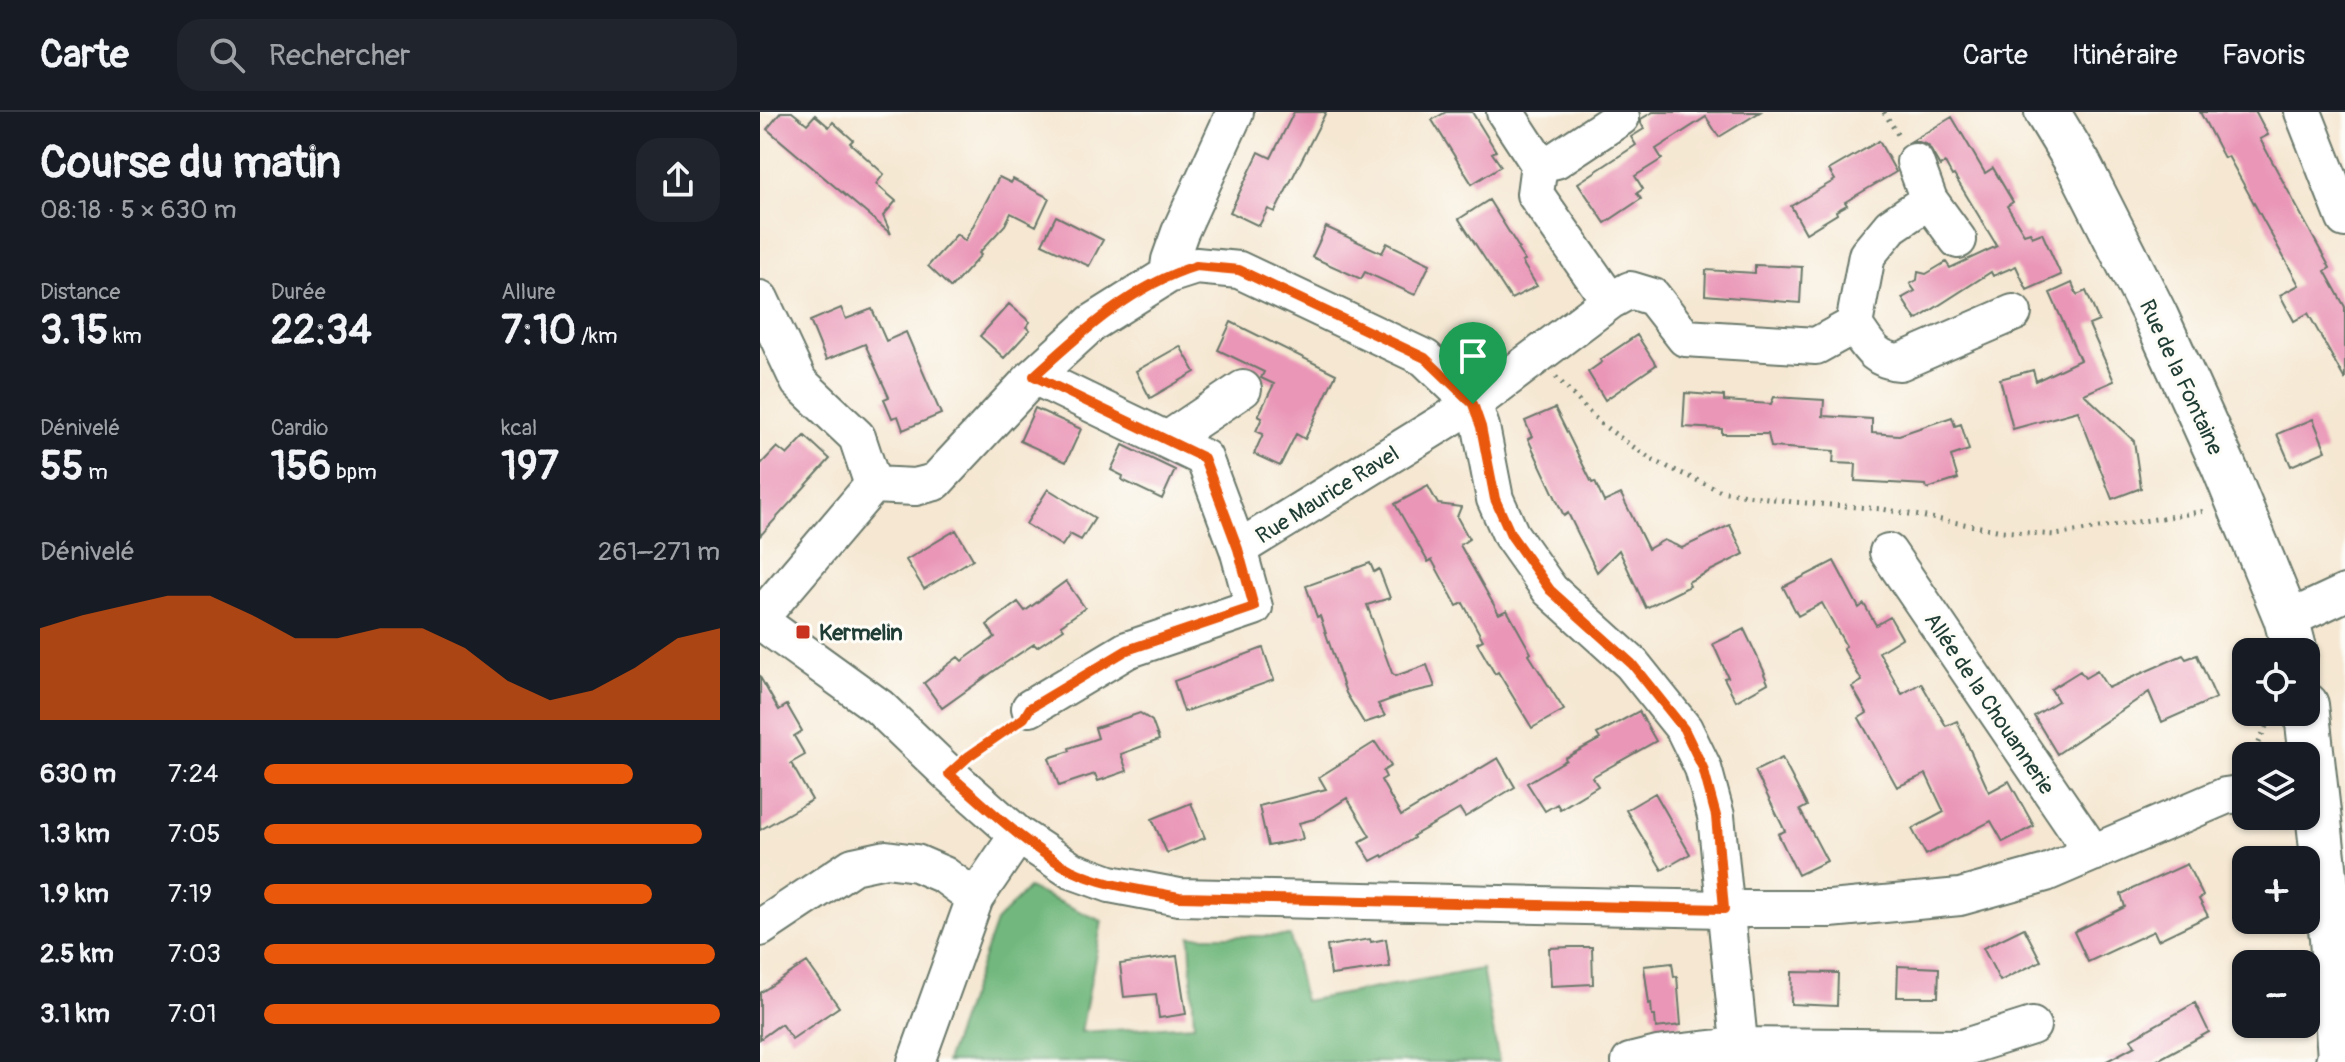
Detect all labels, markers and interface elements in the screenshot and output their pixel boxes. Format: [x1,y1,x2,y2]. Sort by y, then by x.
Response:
search box [177,19,737,91]
text: Carte [40,31,129,79]
icon: search [205,33,249,77]
text: Rechercher [269,37,411,74]
text: Carte [1962,38,2028,73]
text: Itinéraire [2072,38,2178,73]
text: Favoris [2222,38,2305,73]
text: Course du matin [40,136,341,191]
button: share [636,138,720,222]
text: 08:18 · 5 × 630 m [40,194,237,226]
text: Distance [40,278,120,306]
text: Durée [271,278,326,306]
text: Allure [501,278,555,306]
street label: Rue de la Fontaine [2133,295,2229,460]
text: 3.15 [40,306,108,355]
text: 22:34 [271,306,372,355]
text: 7:10 [501,306,576,355]
text: km [108,322,142,350]
text: /km [576,322,618,350]
pin [1439,322,1507,404]
icon: arrive [1451,334,1495,378]
text: Dénivelé [40,414,120,442]
text: Cardio [271,414,328,442]
text: kcal [501,414,537,442]
street label: Rue Maurice Ravel [1251,440,1404,550]
text: 55 [40,442,83,491]
text: 156 [271,442,331,491]
text: 197 [501,442,559,491]
text: m [83,458,108,486]
text: bpm [331,458,377,486]
text: Dénivelé [40,536,135,568]
text: 261–271 m [598,536,720,568]
street label: Allée de la Chouannerie [1918,607,2061,800]
place label: Kermelin [819,619,903,647]
marker: Kermelin [794,623,812,641]
map controls [2232,638,2320,1038]
button: locate [2232,638,2320,726]
button: layers [2232,742,2320,830]
text: 630 m [40,758,116,790]
text: 7:24 [168,758,218,790]
text: 1.3 km [40,818,110,850]
text: 7:05 [168,818,221,850]
button: + [2232,846,2320,934]
text: 1.9 km [40,878,109,910]
text: 7:19 [168,878,212,910]
text: 2.5 km [40,938,114,970]
text: 7:03 [168,938,221,970]
button: − [2232,950,2320,1038]
text: 3.1 km [40,998,110,1030]
text: 7:01 [168,998,217,1030]

